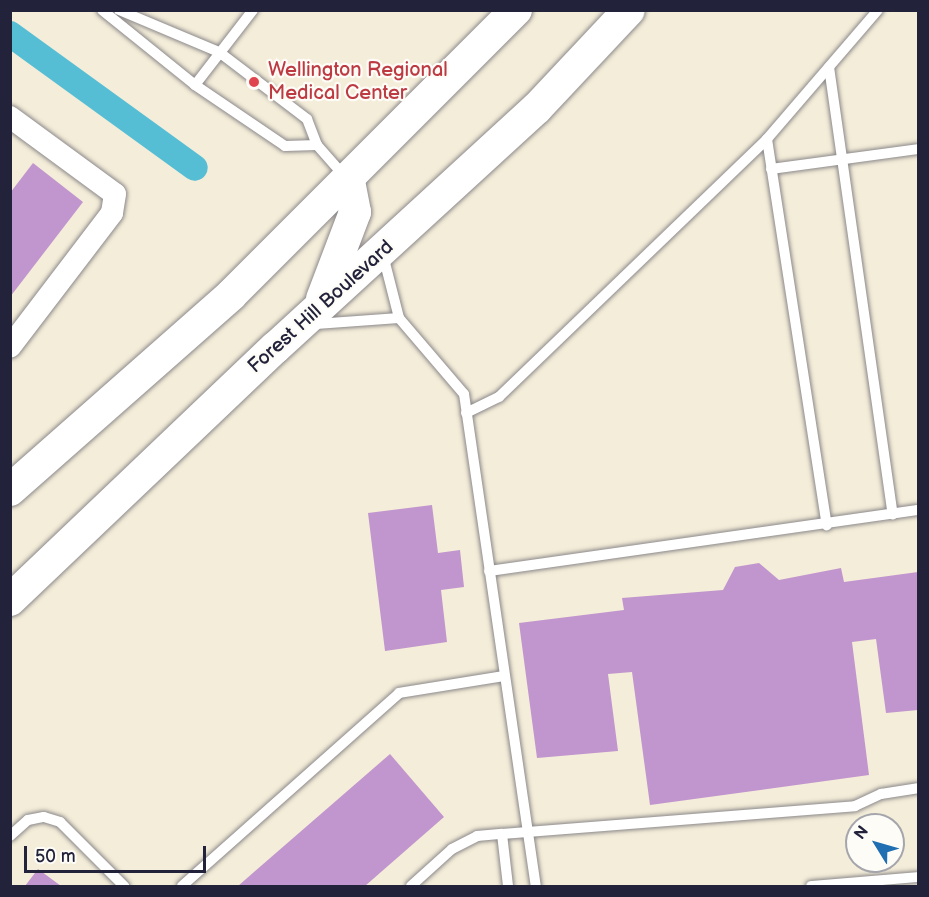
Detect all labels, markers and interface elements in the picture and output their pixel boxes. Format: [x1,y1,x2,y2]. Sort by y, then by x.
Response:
place label: Wellington Regional Medical Center [268,58,448,105]
marker: Wellington Regional Medical Center [245,73,263,91]
street label: Forest Hill Boulevard [243,235,399,379]
north arrow [845,813,905,873]
text: N [851,823,873,844]
scale bar [27,834,208,872]
text: 50 m [35,846,76,867]

